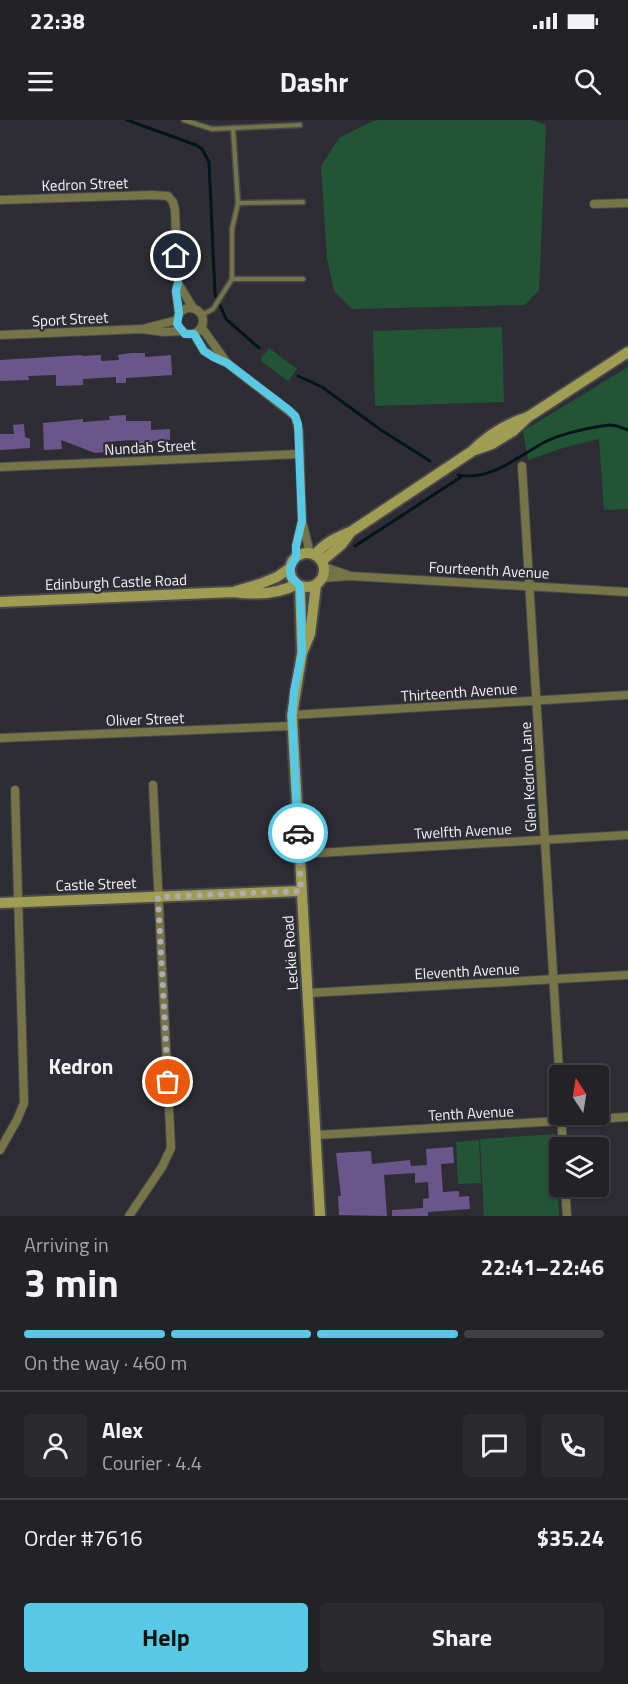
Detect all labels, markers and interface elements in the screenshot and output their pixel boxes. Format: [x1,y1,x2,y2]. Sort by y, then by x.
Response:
text: 22:38 [30,4,85,38]
text: Dashr [280,61,348,102]
icon: menu [24,65,57,98]
icon: search [571,65,604,98]
street label: Kedron Street [41,171,130,197]
pin [150,230,201,281]
icon: home [159,239,192,272]
street label: Sport Street [31,305,109,332]
street label: Nundah Street [104,433,197,461]
street label: Fourteenth Avenue [428,555,550,585]
street label: Edinburgh Castle Road [45,568,187,596]
street label: Thirteenth Avenue [400,676,518,708]
street label: Oliver Street [105,706,185,732]
street label: Glen Kedron Lane [514,721,542,833]
courier [268,803,328,863]
icon: car [282,817,315,850]
street label: Twelfth Avenue [414,817,512,845]
street label: Castle Street [55,871,138,897]
street label: Leckie Road [276,915,304,991]
street label: Eleventh Avenue [414,957,520,985]
district label: Kedron [49,1050,113,1082]
pin [142,1056,193,1107]
icon: bag [151,1065,184,1098]
north arrow [549,1065,609,1125]
map controls [549,1065,609,1197]
street label: Tenth Avenue [428,1099,514,1127]
button: layers [549,1137,609,1197]
text: Arriving in [24,1229,109,1260]
text: 22:41–22:46 [481,1250,604,1284]
text: 3 min [24,1253,119,1312]
text: On the way · 460 m [24,1347,187,1378]
text: Alex [102,1413,143,1447]
button: person [24,1414,87,1477]
button: chat [463,1414,526,1477]
button: phone [541,1414,604,1477]
text: Courier · 4.4 [102,1447,202,1478]
text: Order #7616 [24,1521,143,1555]
text: $35.24 [537,1521,604,1555]
button: Help [24,1603,308,1672]
button: Share [320,1603,604,1672]

